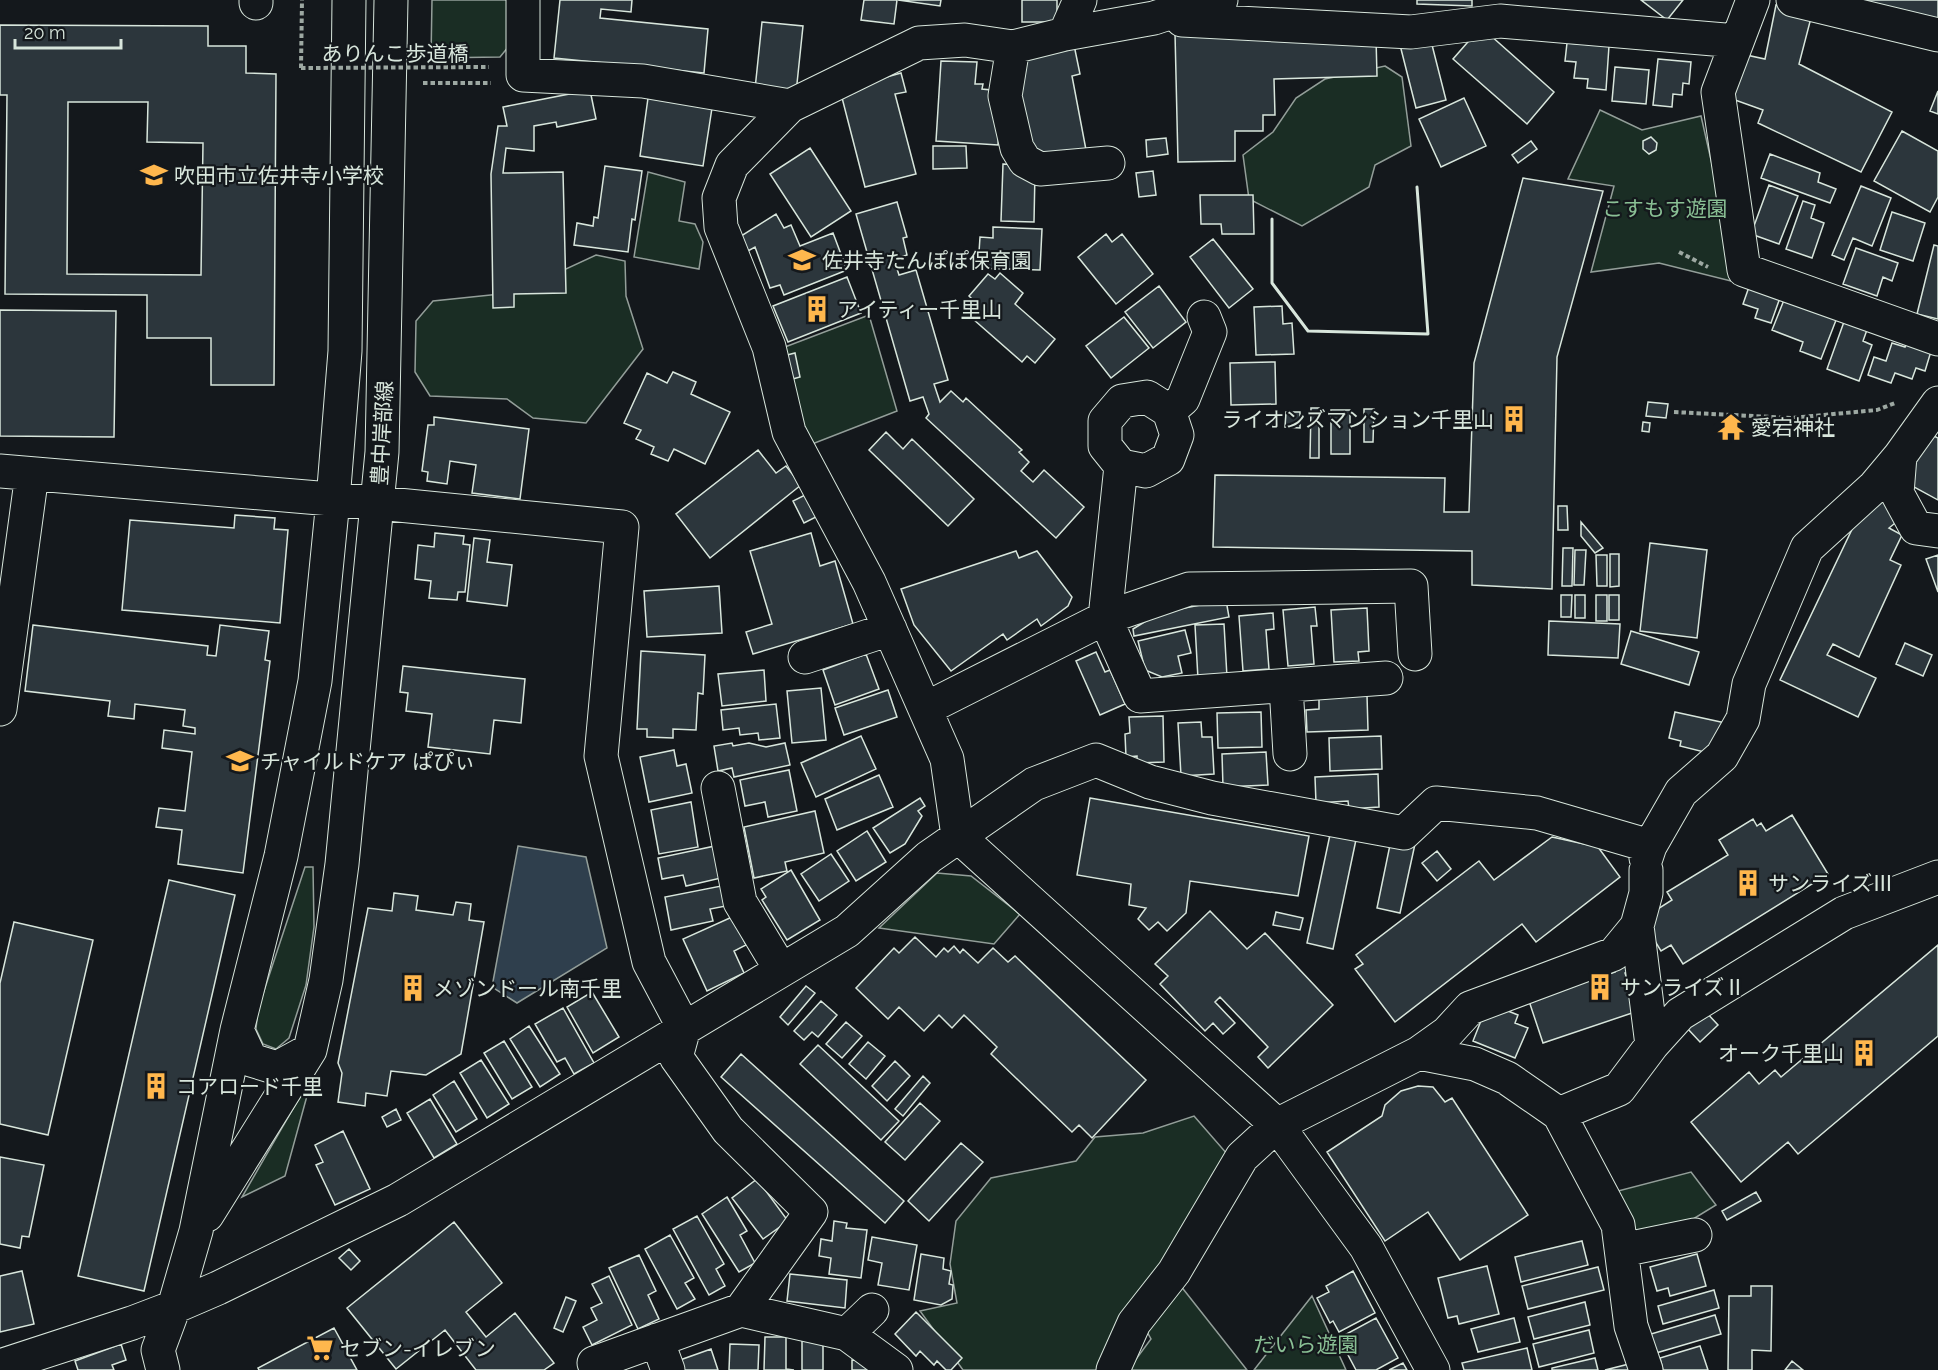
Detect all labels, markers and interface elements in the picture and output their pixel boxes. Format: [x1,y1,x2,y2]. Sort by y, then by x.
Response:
scale bar [15,12,122,50]
text: 20 m [24,22,66,43]
street label: ありんこ歩道橋 [322,41,469,66]
school or university icon: 吹田市立佐井寺小学校 [139,160,169,190]
place label: 吹田市立佐井寺小学校 [174,163,384,188]
park label: こすもす遊園 [1602,196,1728,221]
school or university icon: 佐井寺たんぽぽ保育園 [787,245,817,275]
place label: 佐井寺たんぽぽ保育園 [822,248,1032,273]
building icon: アイティー千里山 [802,294,832,324]
place label: アイティー千里山 [837,297,1002,322]
street label: 豊中岸部線 [367,380,397,486]
building icon: ライオンズマンション千里山 [1499,404,1529,434]
place label: ライオンズマンション千里山 [1221,407,1494,432]
temple icon: 愛宕神社 [1716,412,1746,442]
place label: 愛宕神社 [1751,415,1835,440]
school or university icon: チャイルドケア ぱぴぃ [225,746,255,776]
place label: チャイルドケア ぱぴぃ [260,749,475,774]
building icon: サンライズⅢ [1733,868,1763,898]
place label: サンライズⅢ [1768,871,1893,896]
building icon: サンライズⅡ [1585,972,1615,1002]
building icon: メゾンドール南千里 [398,973,428,1003]
place label: サンライズⅡ [1620,975,1745,1000]
place label: メゾンドール南千里 [433,976,622,1001]
building icon: オーク千里山 [1849,1038,1879,1068]
place label: オーク千里山 [1718,1041,1844,1066]
building icon: コアロード千里 [141,1071,171,1101]
place label: コアロード千里 [176,1074,323,1099]
park label: だいら遊園 [1254,1332,1359,1357]
supermarket icon: セブン-イレブン [305,1333,335,1363]
place label: セブン-イレブン [340,1336,496,1361]

